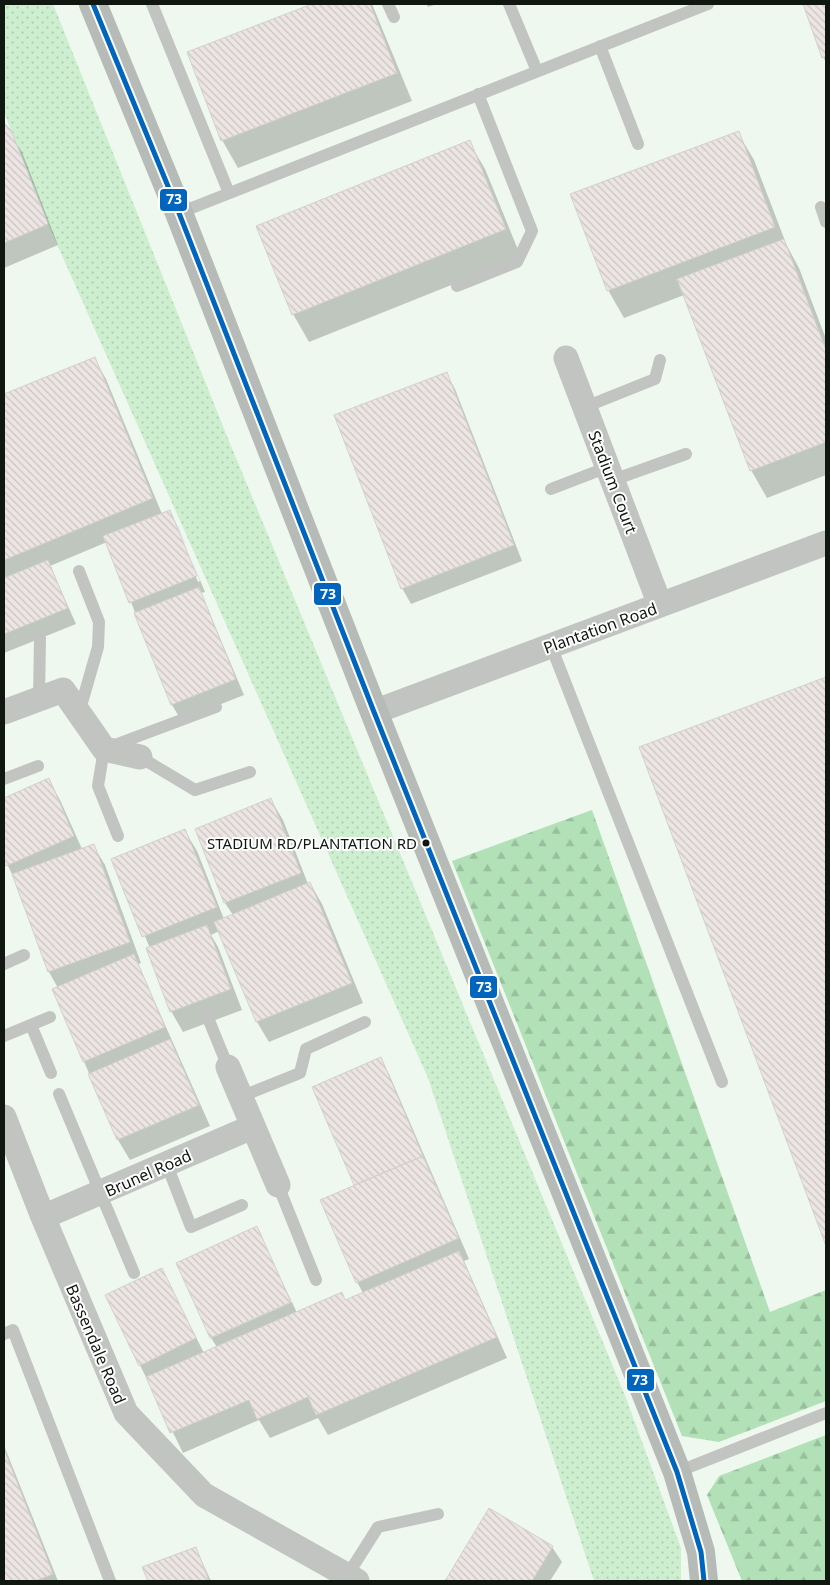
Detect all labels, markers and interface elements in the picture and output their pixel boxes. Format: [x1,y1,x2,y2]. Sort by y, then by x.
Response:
line badge: 73 [159,188,188,212]
text: 73 [166,189,182,208]
street label: Stadium Court [583,427,643,537]
line badge: 73 [313,582,342,606]
text: 73 [320,584,336,603]
street label: Plantation Road [540,597,660,659]
place label: STADIUM RD/PLANTATION RD [207,833,417,853]
marker: STADIUM RD/PLANTATION RD [421,838,431,848]
line badge: 73 [469,975,498,999]
text: 73 [476,977,492,996]
street label: Brunel Road [101,1144,195,1202]
street label: Bassendale Road [61,1281,131,1407]
line badge: 73 [626,1368,655,1392]
text: 73 [632,1370,648,1389]

